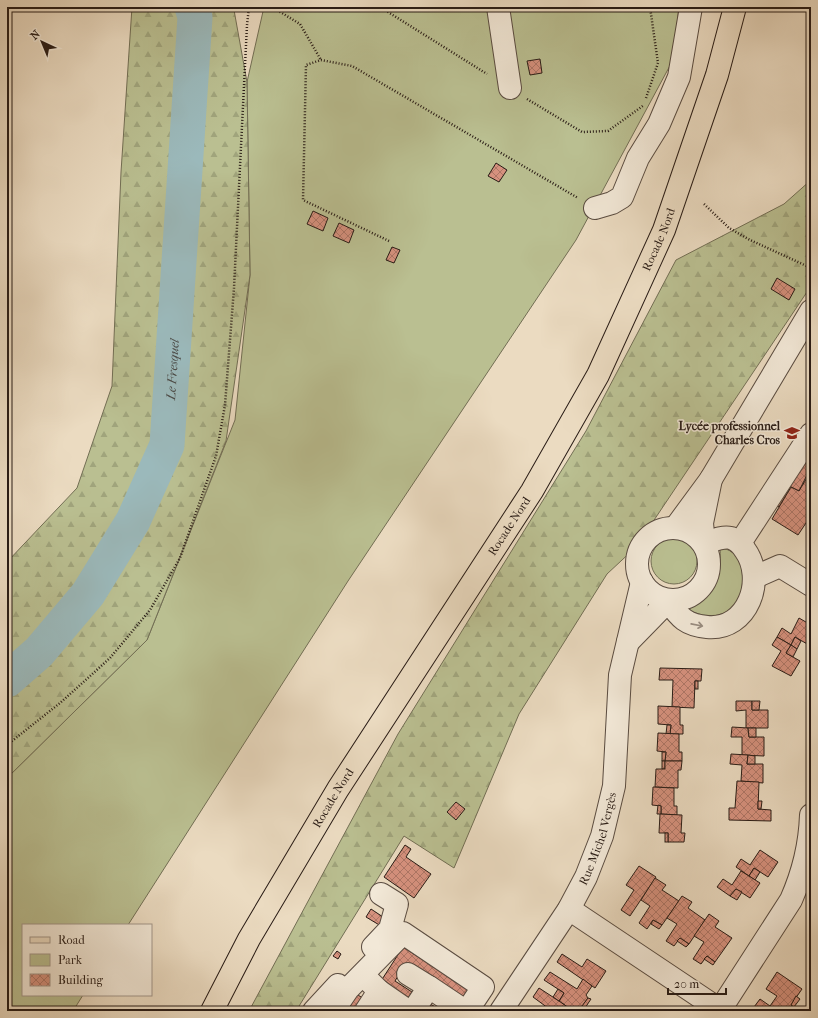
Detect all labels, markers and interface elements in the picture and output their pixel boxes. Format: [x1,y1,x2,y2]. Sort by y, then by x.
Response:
north arrow [22,22,62,62]
text: N [28,27,43,43]
street label: Rocade Nord [639,206,678,273]
water label: Le Fresquel [163,337,182,402]
place label: Lycée professionnel Charles Cros [679,419,781,447]
school or university icon: Lycée professionnel Charles Cros [783,424,801,442]
street label: Rocade Nord [485,494,533,558]
one-way arrow [690,621,703,629]
street label: Rocade Nord [310,765,357,830]
street label: Rue Michel Vergès [576,790,619,888]
legend [22,924,152,996]
text: Road [58,933,85,947]
text: Park [58,953,83,967]
scale bar [668,970,726,996]
text: Building [58,973,103,987]
text: 20 m [674,977,699,991]

